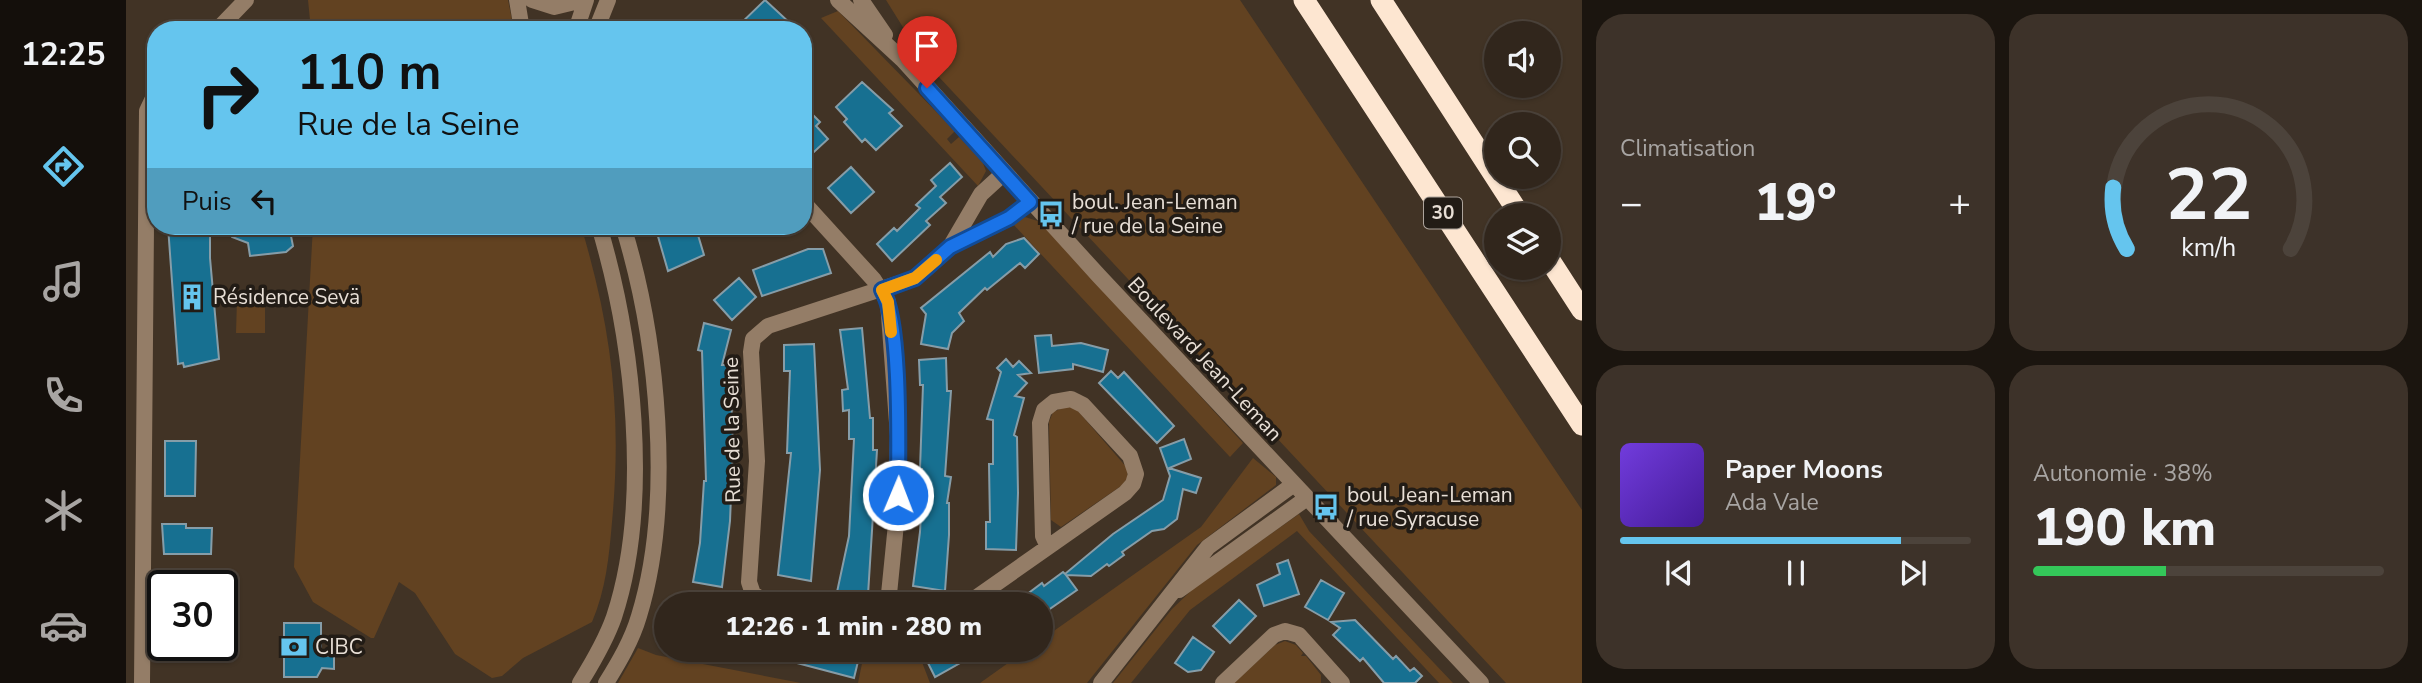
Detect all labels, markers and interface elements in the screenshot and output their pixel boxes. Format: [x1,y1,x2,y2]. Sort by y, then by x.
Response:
pin [897,16,957,88]
map controls [1484,21,1561,280]
button: sound [1484,21,1561,98]
icon: arrive [908,27,946,65]
text: 12:25 [21,33,105,76]
text: 110 m [297,39,441,106]
icon: right [182,49,273,140]
text: Rue de la Seine [297,103,520,146]
button: search [1484,112,1561,189]
text: Climatisation [1620,133,1755,164]
icon: directions [39,142,88,191]
text: 22 [2165,145,2252,245]
text: 19° [1754,167,1837,238]
text: − [1620,178,1643,229]
text: + [1948,178,1971,229]
icon: left [245,182,283,220]
text: Puis [182,184,231,219]
place label: boul. Jean-Leman / rue de la Seine [1071,188,1238,240]
road number: 30 [1424,197,1462,228]
bus stop icon: boul. Jean-Leman / rue de la Seine [1036,199,1066,229]
button: layers [1484,203,1561,280]
text: km/h [2181,230,2236,264]
icon: music [39,257,88,306]
street label: Boulevard Jean-Leman [1121,271,1289,447]
building icon: Résidence Sevä [177,282,207,312]
place label: Résidence Sevä [213,283,360,311]
street label: Rue de la Seine [717,357,747,503]
icon: phone [39,371,88,420]
text: Paper Moons [1725,452,1883,487]
position arrow [861,458,935,532]
text: Autonomie · 38% [2033,458,2213,489]
place label: boul. Jean-Leman / rue Syracuse [1346,481,1513,533]
icon: climate [39,486,88,535]
text: Ada Vale [1725,487,1819,518]
bus stop icon: boul. Jean-Leman / rue Syracuse [1311,492,1341,522]
text: 190 km [2033,492,2216,563]
icon: previous [1660,554,1698,592]
icon: pause [1777,554,1815,592]
icon: next [1894,554,1932,592]
speed limit sign: 30 [147,570,238,661]
icon: car [39,601,88,650]
text: 12:26 · 1 min · 280 m [725,609,982,644]
bank icon: CIBC [279,632,309,662]
place label: CIBC [315,633,363,661]

